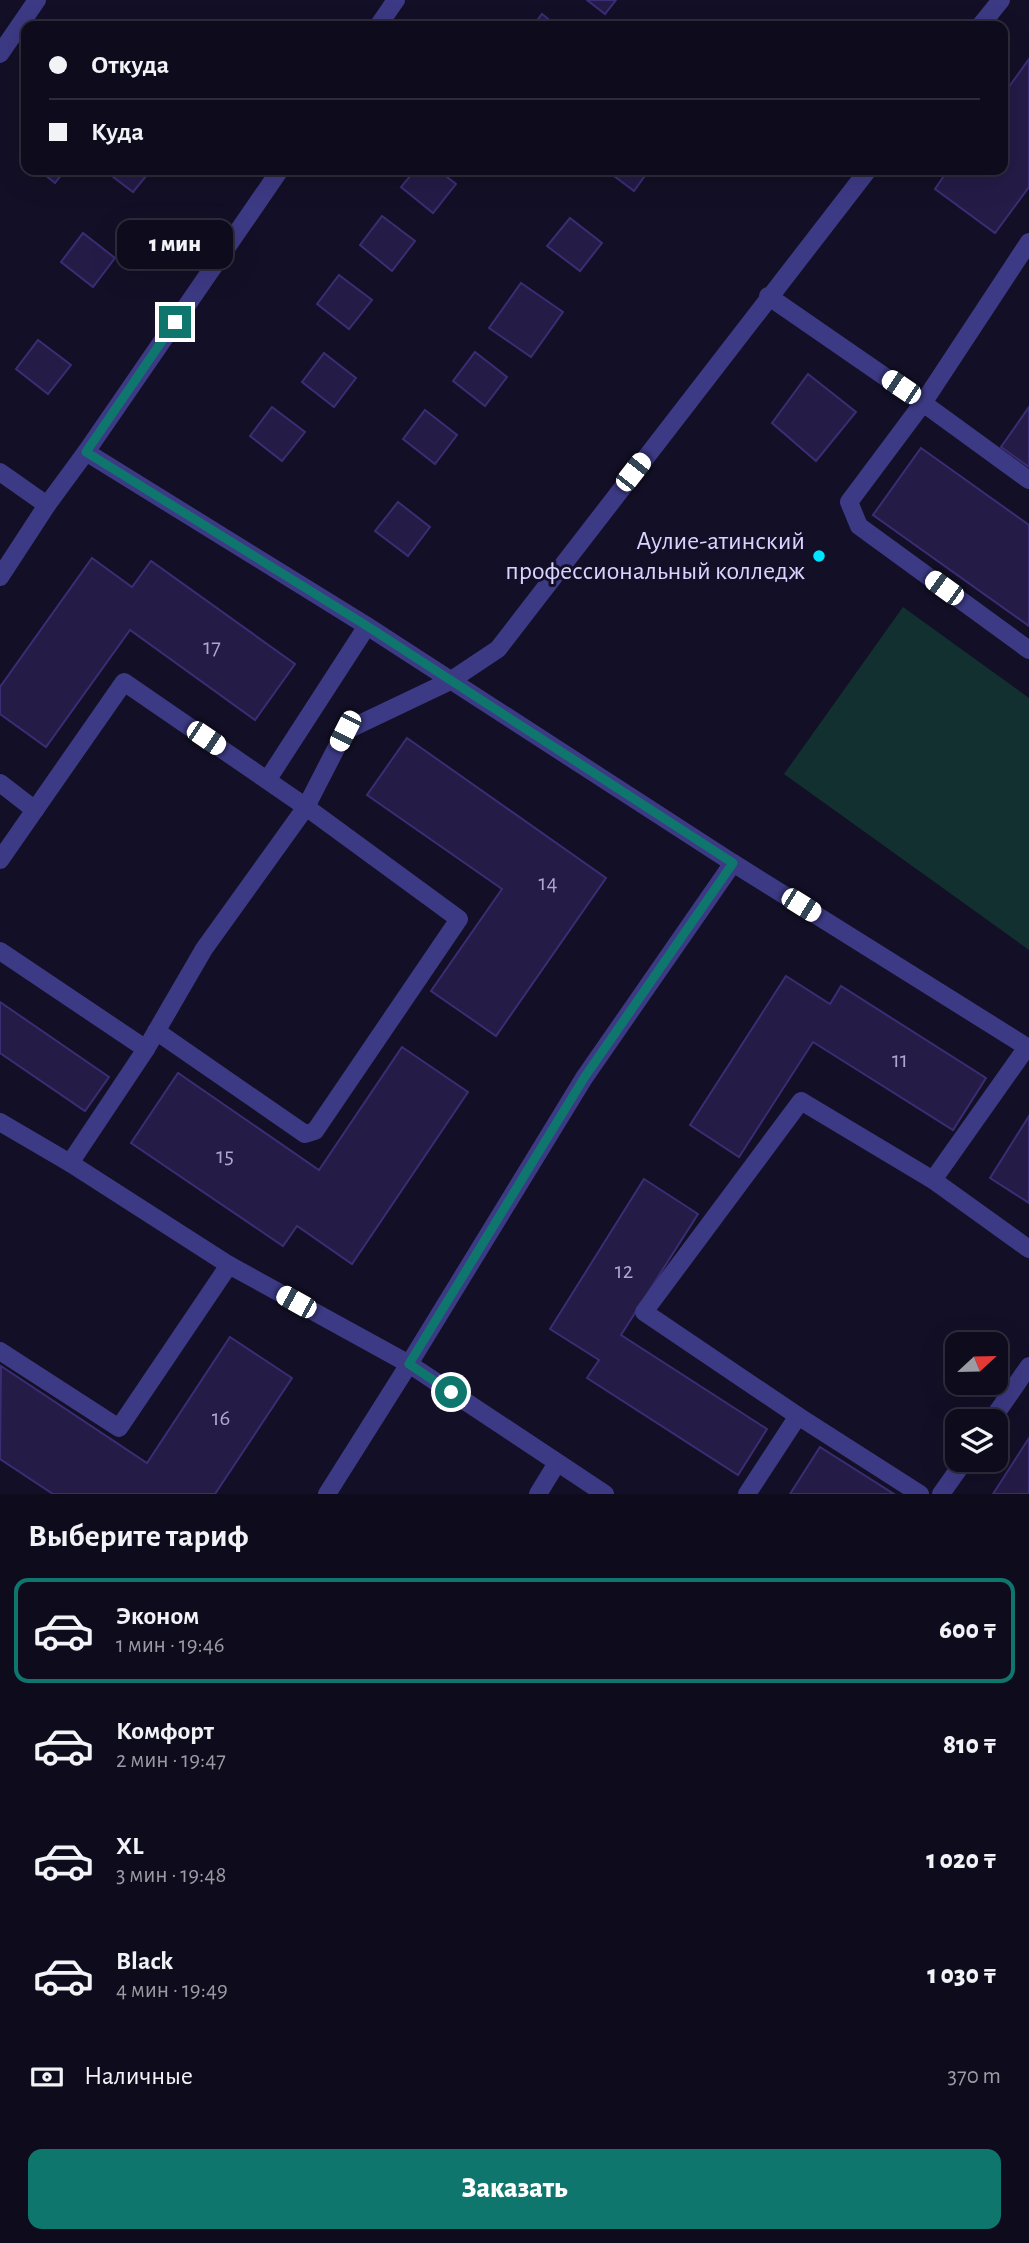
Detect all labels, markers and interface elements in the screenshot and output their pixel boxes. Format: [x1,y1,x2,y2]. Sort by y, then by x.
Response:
text: Откуда [91,52,169,78]
text: Куда [91,119,144,145]
callout: 1 мин [117,220,233,270]
text: 1 мин [149,233,201,256]
route end [159,306,191,338]
car [878,367,925,407]
car [612,449,655,495]
place label: Аулие-атинский профессиональный колледж [505,528,805,584]
marker: Аулие-атинский профессиональный колледж [811,548,827,564]
car [921,567,968,609]
house number: 17 [203,636,221,659]
car [327,708,364,754]
car [183,718,230,758]
house number: 14 [539,872,557,895]
car [778,885,825,925]
house number: 11 [892,1049,908,1072]
house number: 15 [216,1145,234,1168]
house number: 12 [615,1260,633,1283]
car [273,1283,320,1321]
north arrow [945,1332,1008,1395]
map controls [945,1332,1008,1472]
route start [435,1376,467,1408]
house number: 16 [212,1407,230,1430]
button: layers [945,1409,1008,1472]
text: Выберите тариф [28,1520,249,1552]
icon: car [32,1599,95,1662]
text: Эконом [116,1603,199,1629]
text: 600 ₸ [939,1617,997,1643]
text: 1 мин · 19:46 [116,1634,225,1657]
icon: car [32,1714,95,1777]
text: Комфорт [116,1718,214,1744]
text: 810 ₸ [943,1732,997,1758]
text: 2 мин · 19:47 [116,1749,226,1772]
icon: car [32,1829,95,1892]
text: XL [116,1833,143,1859]
text: 1 020 ₸ [926,1847,997,1873]
text: 3 мин · 19:48 [116,1864,226,1887]
icon: car [32,1944,95,2007]
text: Black [116,1948,173,1974]
text: 1 030 ₸ [927,1962,997,1988]
text: 4 мин · 19:49 [116,1979,228,2002]
icon: cash [28,2058,66,2096]
text: Наличные [84,2063,193,2089]
text: 370 m [948,2065,1001,2088]
button: Заказать [28,2149,1001,2229]

